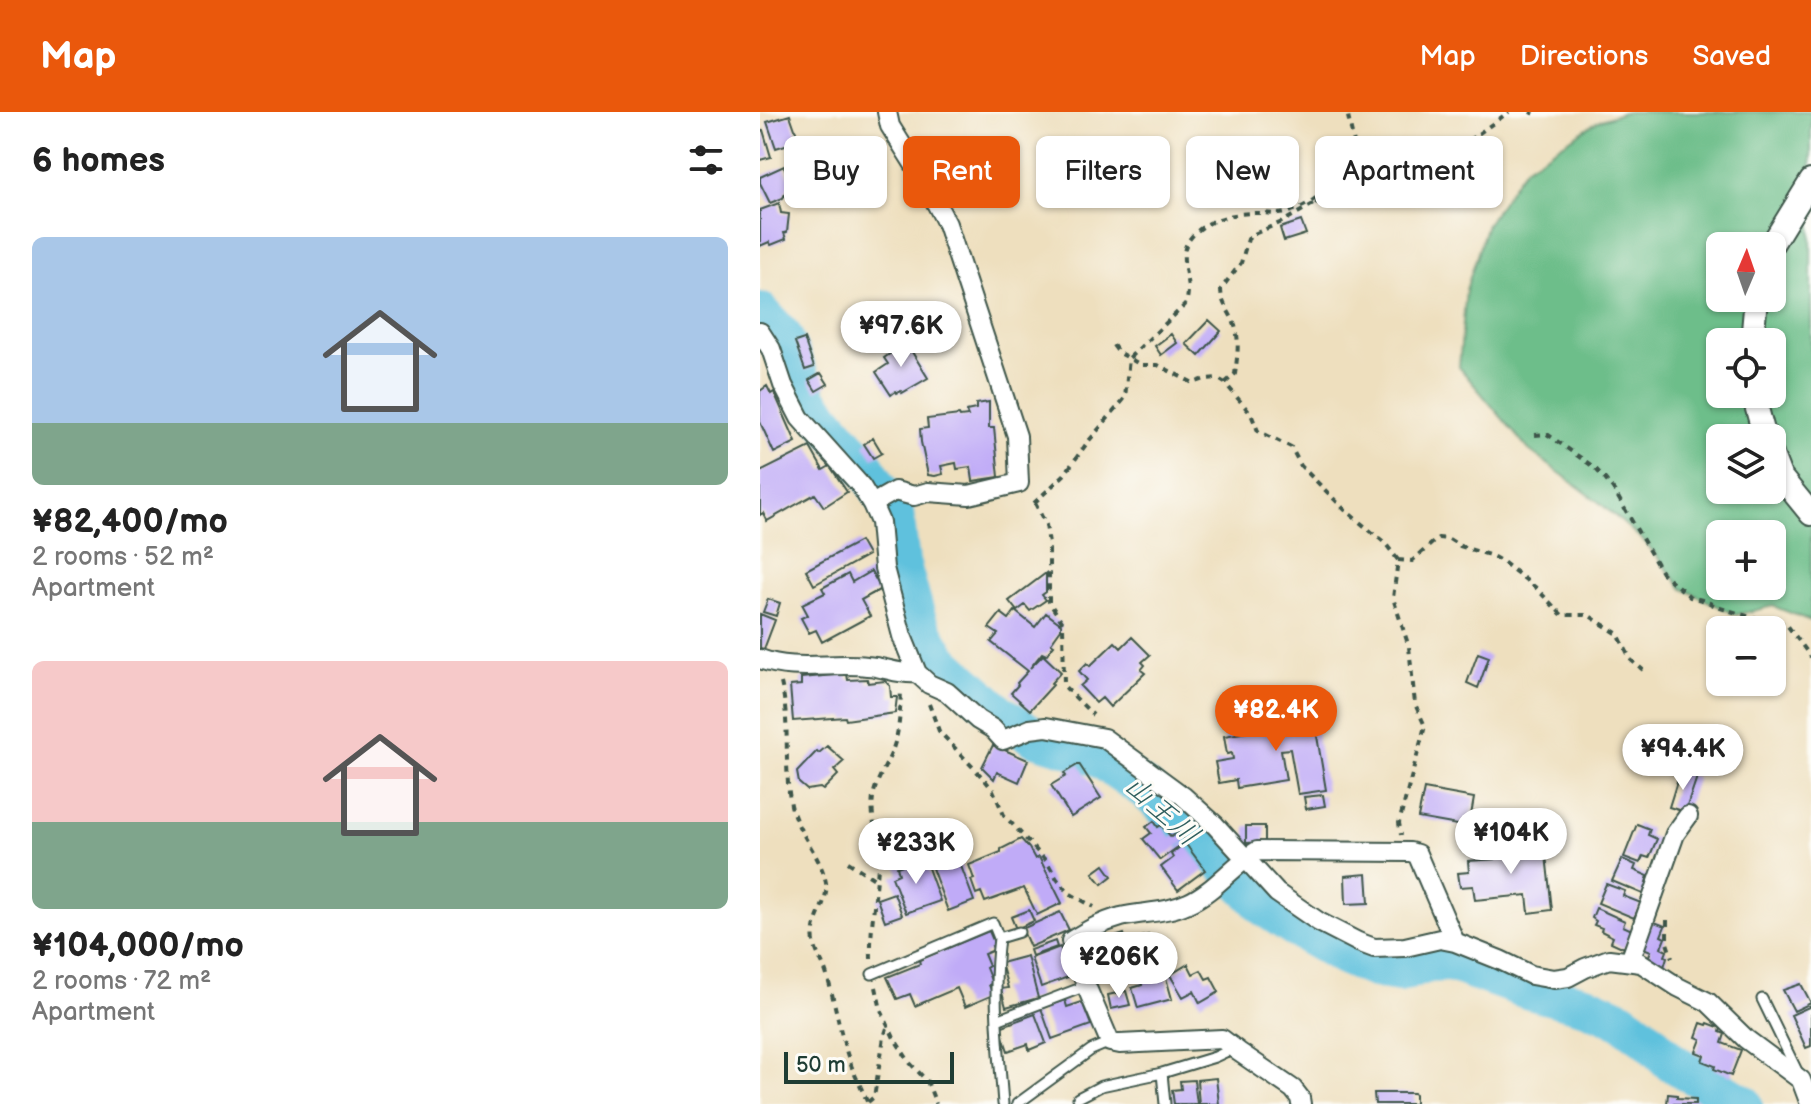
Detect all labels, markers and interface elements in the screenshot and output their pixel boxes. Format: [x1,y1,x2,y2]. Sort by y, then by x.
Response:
text: Map [40,34,116,79]
text: Map [1419,40,1476,73]
text: Directions [1520,40,1648,73]
text: Saved [1692,40,1771,73]
chip: Buy [784,136,887,208]
chip: Rent [903,136,1020,208]
chip: Filters [1036,136,1170,208]
chip: New [1186,136,1299,208]
chip: Apartment [1315,136,1503,208]
icon: filters [684,138,728,182]
text: 6 homes [32,140,165,181]
north arrow [1706,232,1786,312]
map controls [1706,232,1786,696]
icon: home [308,289,452,433]
pin: ¥97.6K [836,301,966,369]
text: ¥97.6K [859,311,943,342]
button: locate [1706,328,1786,408]
button: layers [1706,424,1786,504]
text: ¥82,400/mo [32,501,228,542]
button: + [1706,520,1786,600]
text: 2 rooms · 52 m² [32,542,214,573]
text: Apartment [32,573,155,604]
button: − [1706,616,1786,696]
pin: ¥82.4K [1211,685,1341,753]
text: ¥82.4K [1233,695,1319,726]
icon: home [308,713,452,857]
pin: ¥94.4K [1618,724,1748,792]
text: ¥94.4K [1640,734,1726,765]
water label: 山王川 [1116,767,1207,854]
pin: ¥104K [1455,808,1567,876]
pin: ¥233K [860,818,972,886]
text: ¥104K [1473,818,1549,849]
text: ¥233K [877,828,955,859]
text: ¥104,000/mo [32,925,244,966]
pin: ¥206K [1063,932,1175,1000]
text: ¥206K [1079,942,1159,973]
text: 2 rooms · 72 m² [32,966,211,997]
text: Apartment [32,997,155,1028]
scale bar [784,1048,954,1084]
text: 50 m [796,1052,846,1079]

